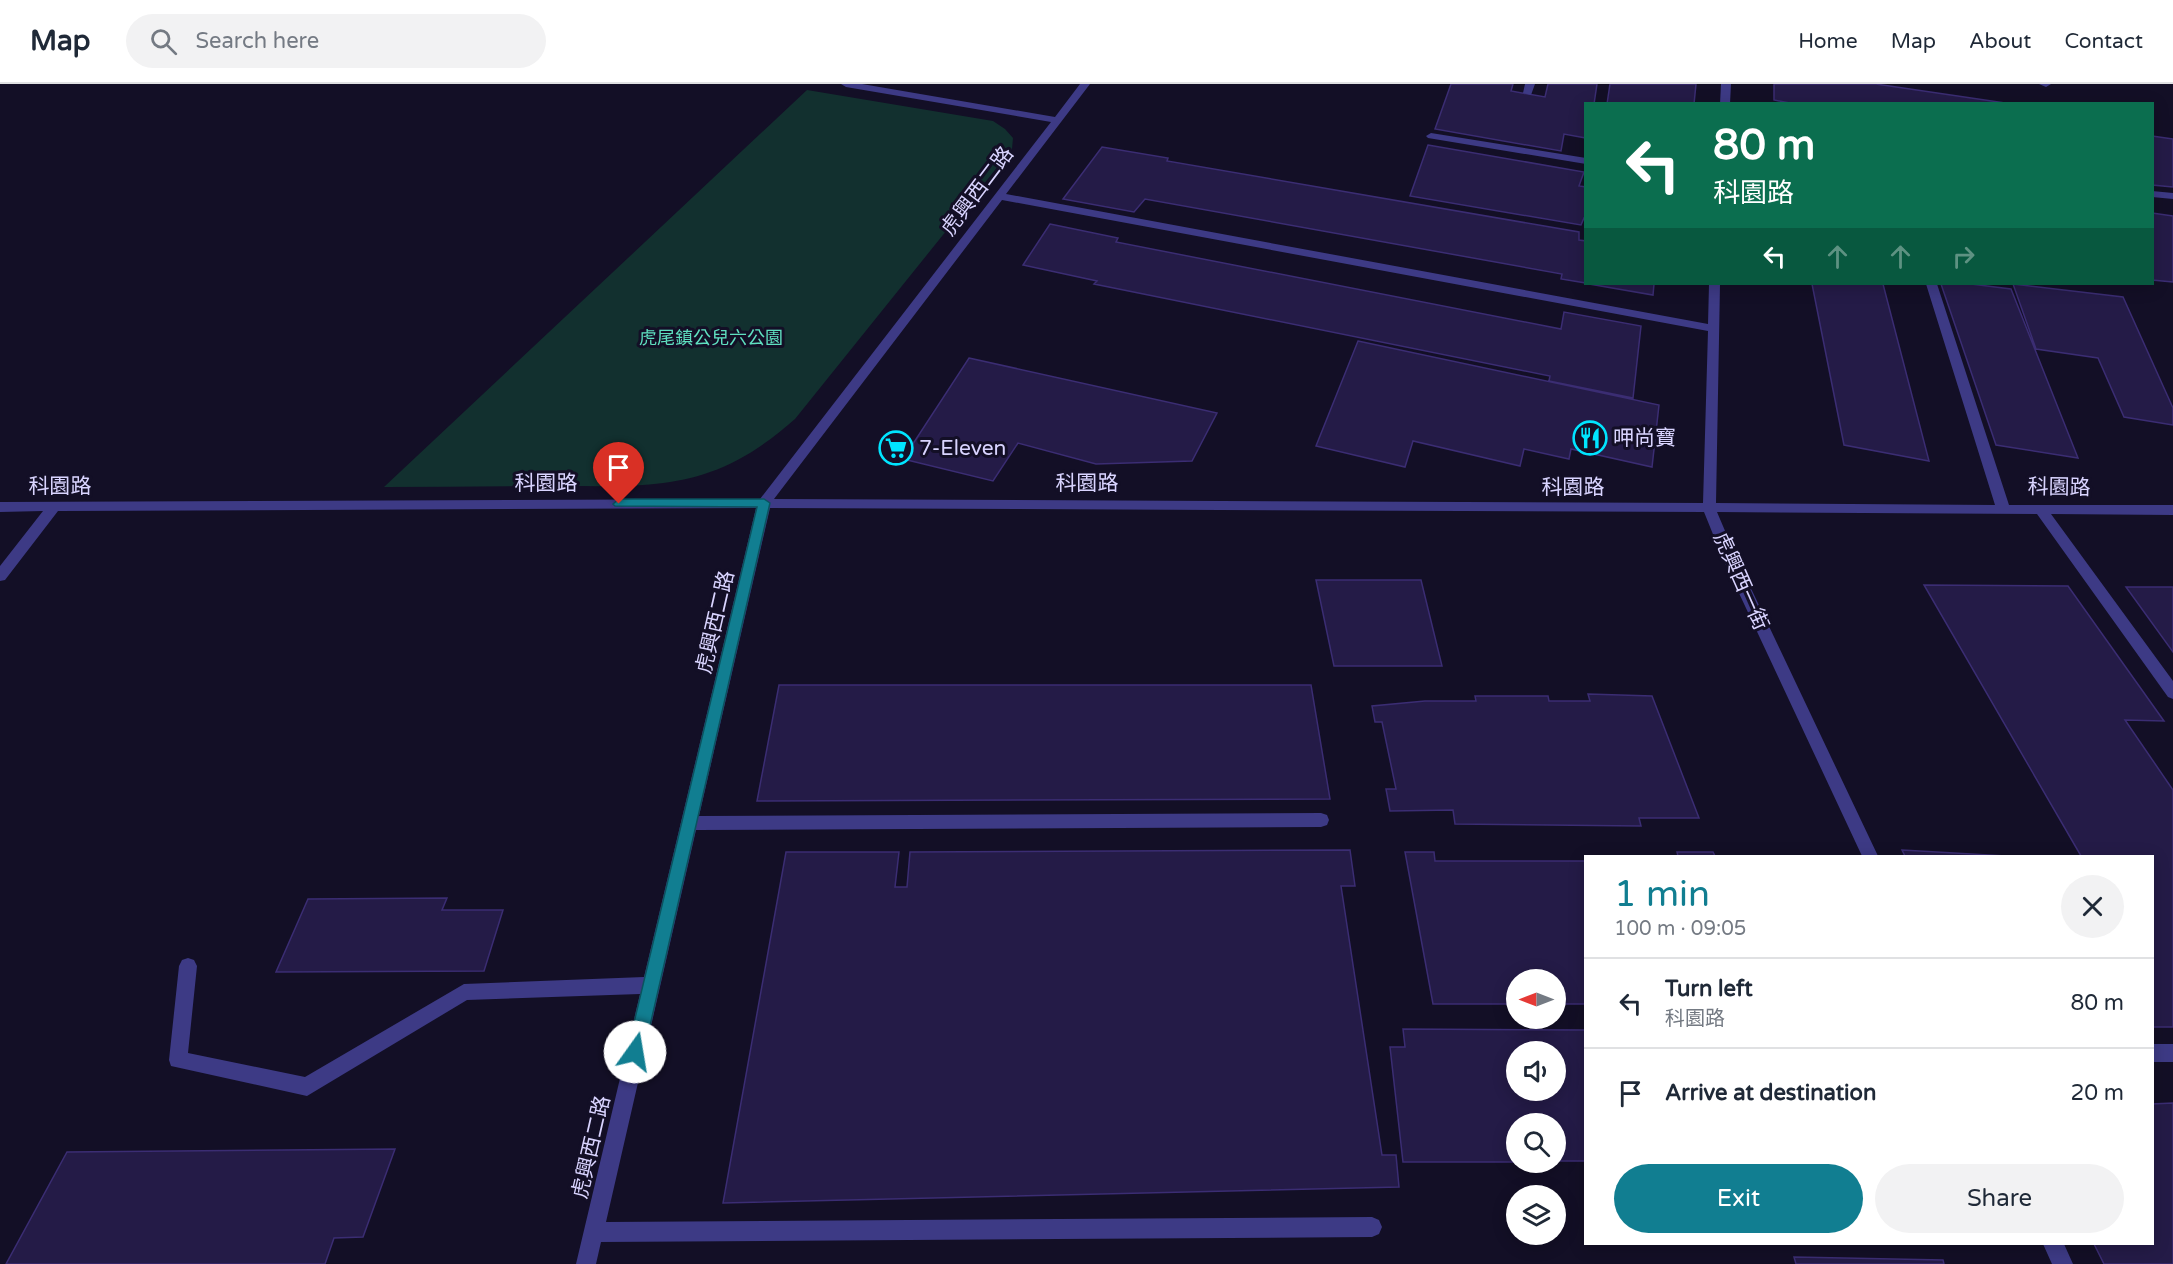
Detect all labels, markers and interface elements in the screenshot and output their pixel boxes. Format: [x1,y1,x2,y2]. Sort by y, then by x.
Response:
search box [126,14,546,68]
text: Map [30,24,90,58]
icon: search [147,25,180,58]
text: Search here [195,28,319,54]
text: Home [1798,29,1858,54]
text: Map [1891,29,1936,54]
text: About [1969,29,2031,54]
text: Contact [2064,29,2143,54]
text: 80 m [1713,120,1815,171]
icon: left [1614,126,1692,204]
street label: 虎興西二路 [936,142,1019,241]
text: 科園路 [1713,177,1794,210]
icon: left [1758,240,1791,273]
icon: ahead [1821,240,1854,273]
icon: ahead [1884,240,1917,273]
icon: right [1947,240,1980,273]
park label: 虎尾鎮公兒六公園 [639,327,783,349]
restaurant icon: 呷尚寶 [1572,420,1608,456]
place label: 呷尚寶 [1613,426,1676,451]
supermarket icon: 7-Eleven [878,430,914,466]
place label: 7-Eleven [919,436,1006,461]
pin [593,442,644,504]
icon: arrive [602,451,635,484]
street label: 科園路 [515,471,578,496]
street label: 科園路 [1056,471,1119,496]
street label: 科園路 [29,474,92,499]
street label: 科園路 [2027,474,2091,501]
street label: 科園路 [1542,475,1605,500]
street label: 虎興西一街 [1708,528,1773,634]
street label: 虎興西二路 [691,568,739,676]
text: 1 min [1614,873,1710,916]
button: close [2061,875,2124,938]
text: 100 m · 09:05 [1614,917,1746,941]
north arrow [1506,969,1566,1029]
map controls [1506,969,1566,1245]
text: Turn left [1665,976,1753,1002]
icon: left [1614,987,1647,1020]
text: 80 m [2070,990,2124,1016]
text: 科園路 [1665,1007,1725,1031]
position arrow [603,1020,667,1084]
button: sound [1506,1041,1566,1101]
icon: arrive [1614,1077,1647,1110]
text: Arrive at destination [1665,1080,1876,1106]
text: 20 m [2070,1080,2124,1106]
street label: 虎興西二路 [567,1093,615,1201]
button: search [1506,1113,1566,1173]
button: Exit [1614,1164,1863,1233]
button: Share [1875,1164,2124,1233]
button: layers [1506,1185,1566,1245]

